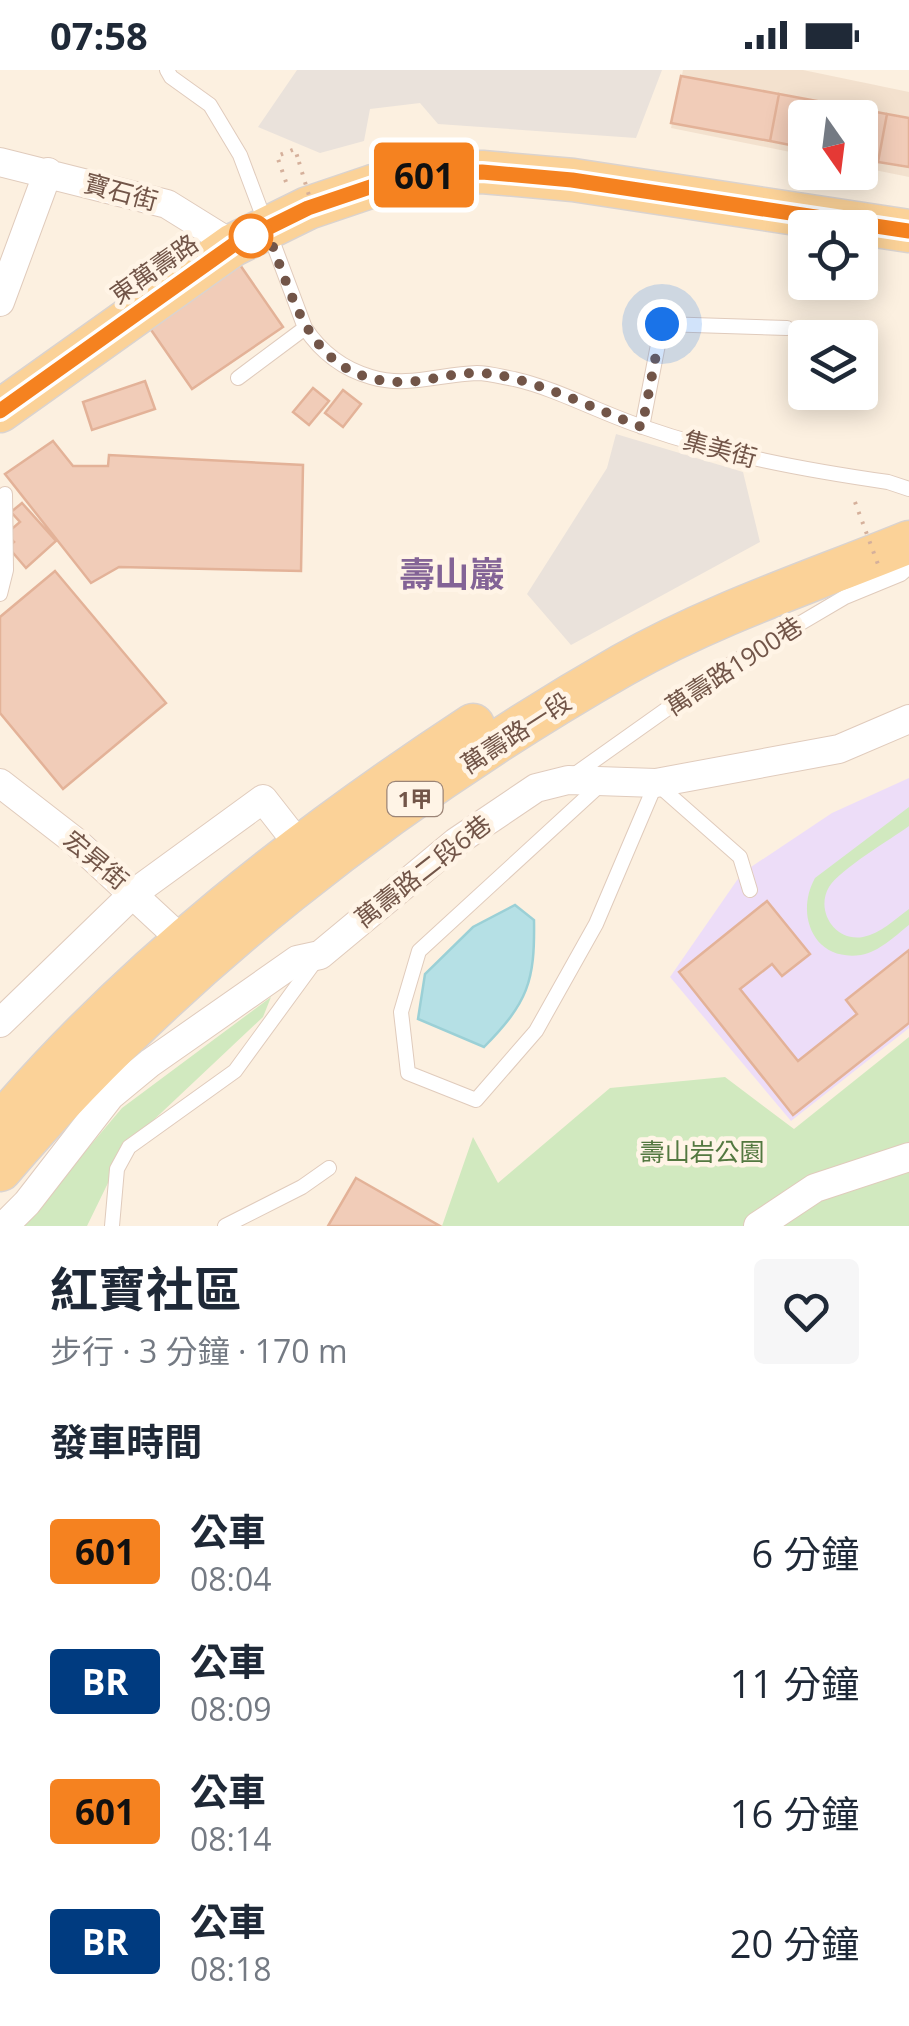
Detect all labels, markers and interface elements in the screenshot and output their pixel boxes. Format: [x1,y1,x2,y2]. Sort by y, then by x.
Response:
text: 07:58 [50,9,148,61]
north arrow [788,100,878,190]
map controls [788,100,878,410]
line badge: 601 [366,142,482,208]
text: 601 [394,152,454,199]
street label: 寶石街 [81,165,162,217]
button: locate [788,210,878,300]
unlabelled marker [230,215,272,257]
street label: 東萬壽路 [103,226,204,311]
your location [637,299,687,349]
button: layers [788,320,878,410]
street label: 集美街 [680,422,761,474]
district label: 壽山巖 [399,550,505,597]
street label: 萬壽路1900巷 [658,608,809,722]
street label: 萬壽路一段 [454,684,577,780]
road number: 1甲 [388,782,442,816]
street label: 萬壽路二段6巷 [347,806,498,934]
street label: 宏昇街 [57,822,136,896]
park label: 壽山岩公園 [639,1134,765,1168]
text: 紅寶社區 [50,1256,242,1321]
button: heart [754,1259,859,1364]
text: 步行 · 3 分鐘 · 170 m [50,1329,348,1372]
text: 發車時間 [50,1415,202,1467]
text: 公車 [190,1505,266,1557]
text: 6 分鐘 [751,1527,859,1579]
text: 601 [75,1528,135,1575]
text: 08:04 [190,1557,272,1600]
text: 公車 [190,1635,266,1687]
text: 11 分鐘 [730,1657,859,1709]
text: BR [82,1658,128,1705]
text: 08:09 [190,1687,272,1730]
text: 公車 [190,1765,266,1817]
text: 16 分鐘 [730,1787,859,1839]
text: 601 [75,1788,135,1835]
text: 08:14 [190,1817,272,1860]
text: 公車 [190,1895,266,1947]
text: 20 分鐘 [730,1917,859,1969]
text: BR [82,1918,128,1965]
text: 08:18 [190,1947,272,1990]

